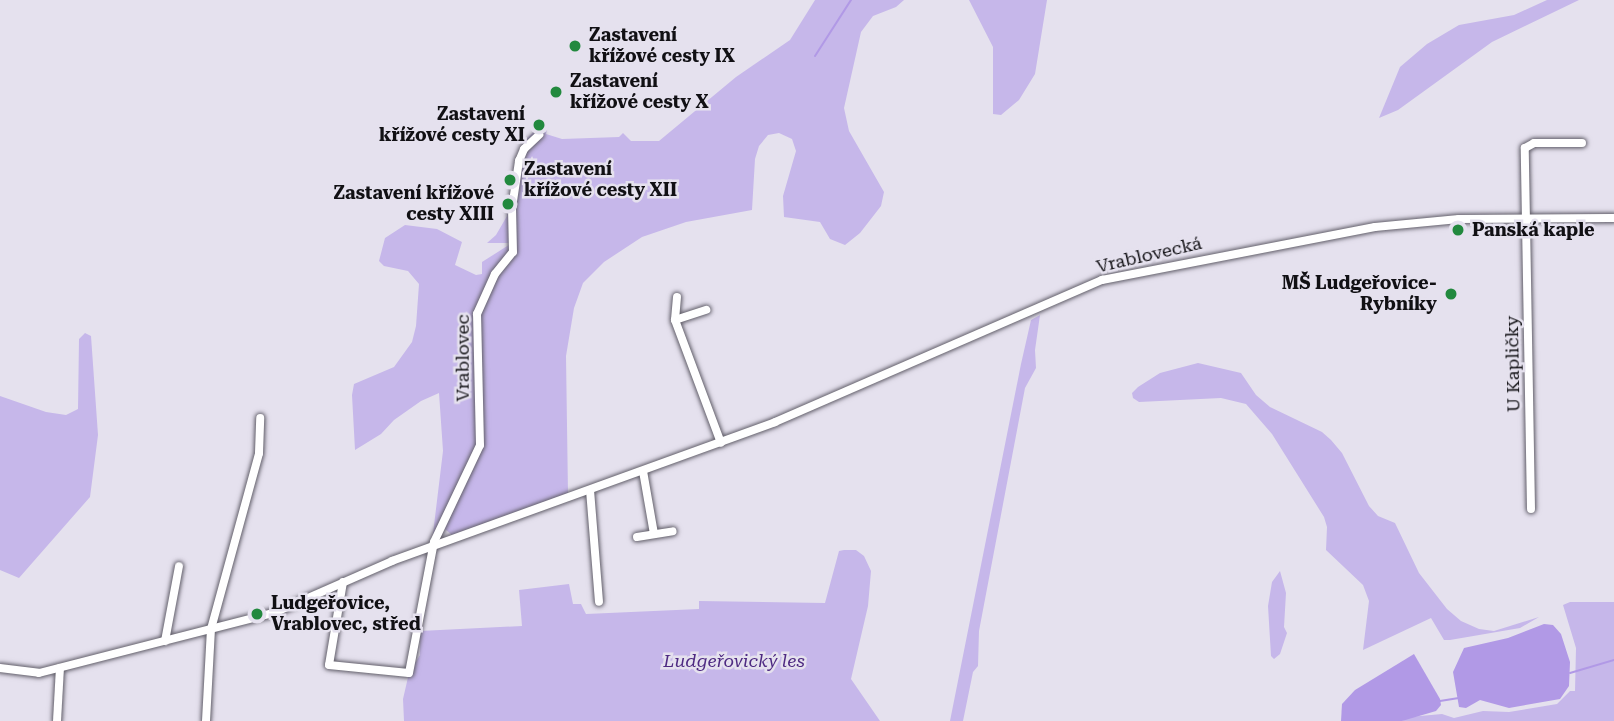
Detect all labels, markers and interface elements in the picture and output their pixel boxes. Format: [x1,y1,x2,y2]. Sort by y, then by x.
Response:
place label: Zastavení křížové cesty IX [589,25,735,68]
marker: Zastavení křížové cesty IX [567,38,583,54]
place label: Zastavení křížové cesty X [570,71,709,114]
marker: Zastavení křížové cesty X [548,84,564,100]
place label: Zastavení křížové cesty XI [379,104,525,146]
marker: Zastavení křížové cesty XI [531,117,547,133]
place label: Zastavení křížové cesty XII [524,159,677,202]
marker: Zastavení křížové cesty XII [502,172,518,188]
place label: Zastavení křížové cesty XIII [333,183,494,226]
marker: Zastavení křížové cesty XIII [500,196,516,212]
place label: Panská kaple [1472,219,1595,241]
marker: Panská kaple [1450,222,1466,238]
street label: Vrablovecká [1094,232,1204,278]
place label: MŠ Ludgeřovice- Rybníky [1282,273,1437,316]
marker: MŠ Ludgeřovice- Rybníky [1443,286,1459,302]
street label: Vrablovec [452,315,474,401]
street label: U Kapličky [1501,315,1525,413]
place label: Ludgeřovice, Vrablovec, střed [271,593,421,636]
marker: Ludgeřovice, Vrablovec, střed [249,606,265,622]
park label: Ludgeřovický les [663,650,805,672]

